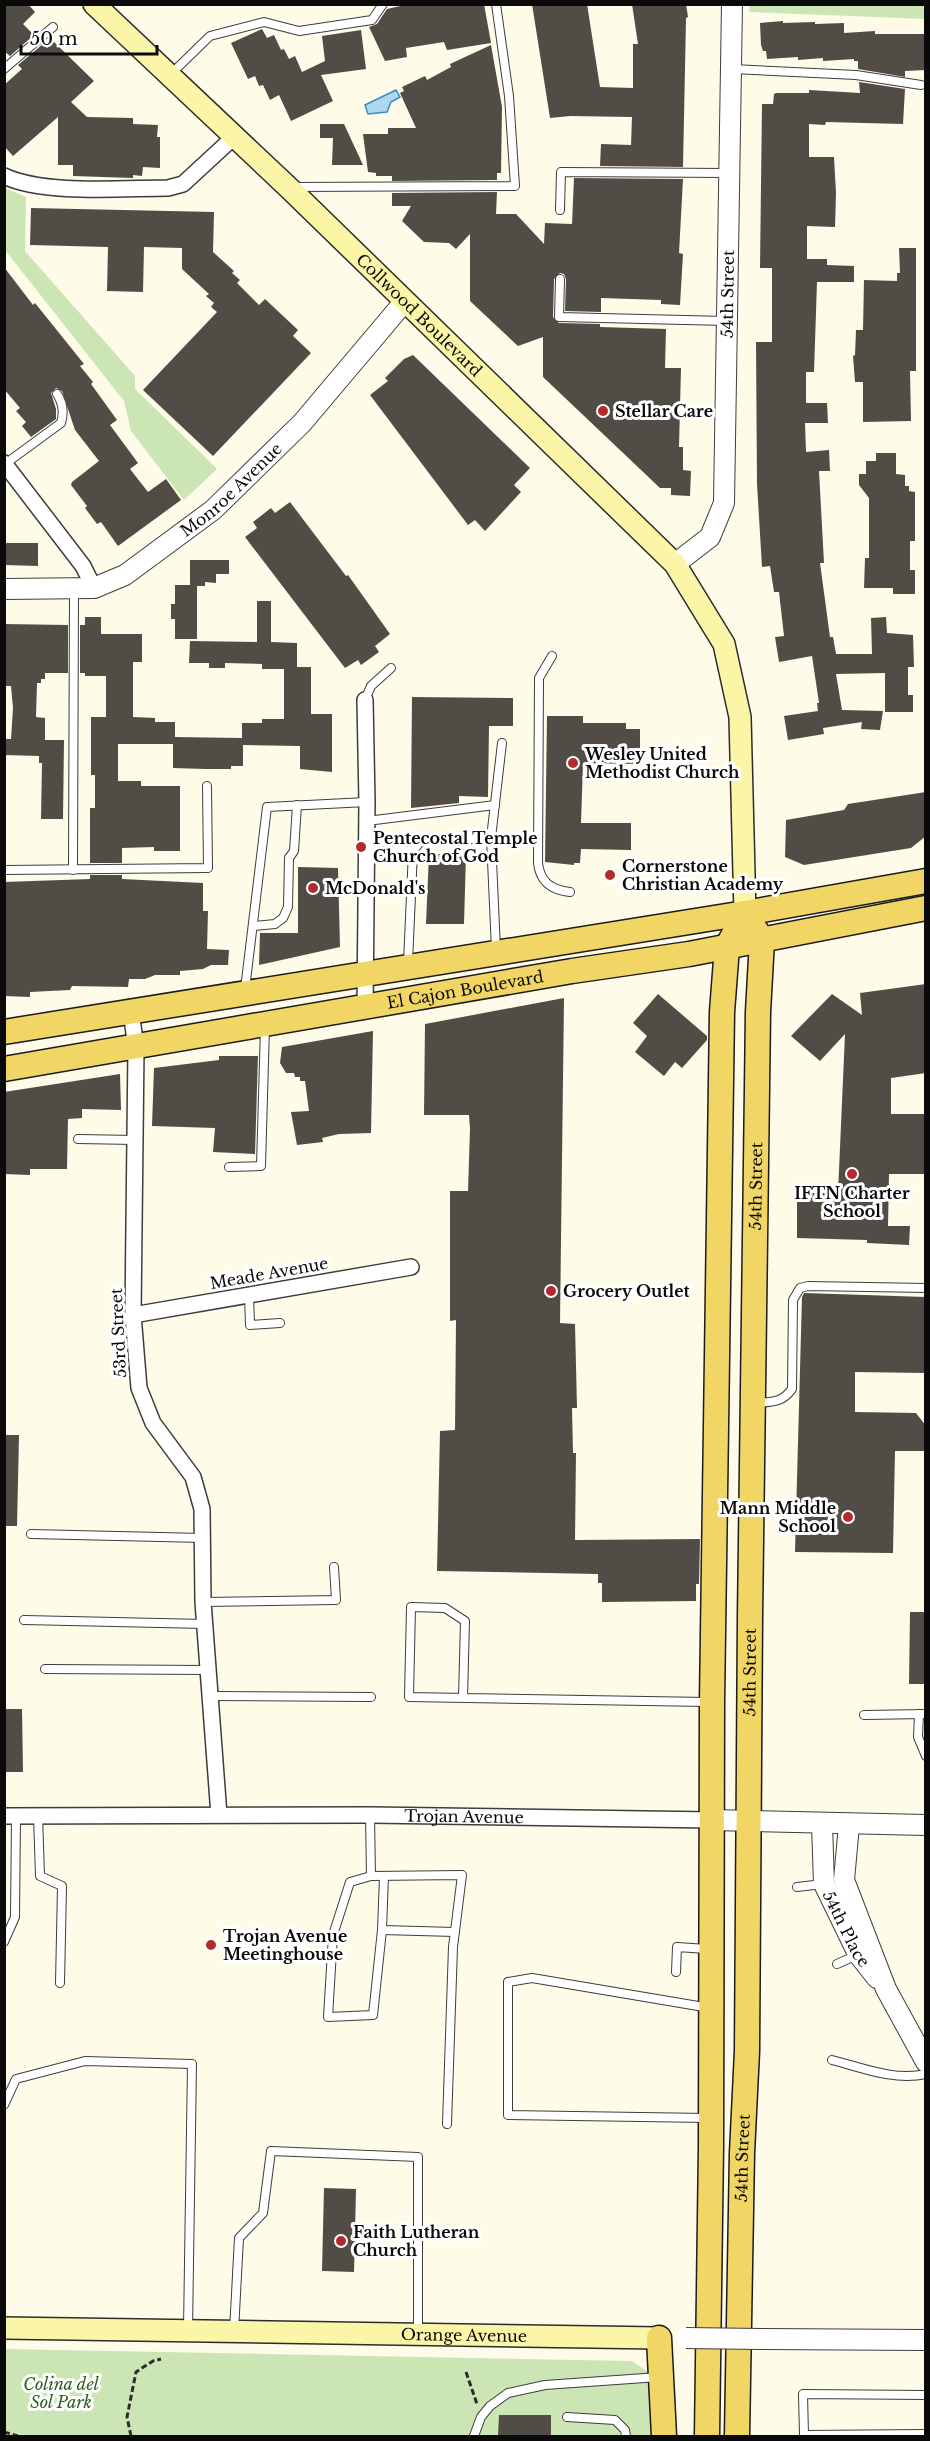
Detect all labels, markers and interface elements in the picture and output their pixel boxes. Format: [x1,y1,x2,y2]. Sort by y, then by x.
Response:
scale bar [21,18,158,56]
text: 50 m [30,28,78,50]
street label: Collwood Boulevard [352,249,486,381]
street label: 54th Street [717,250,738,338]
place label: Stellar Care [615,401,713,421]
marker: Stellar Care [596,404,610,418]
street label: Monroe Avenue [176,438,286,541]
place label: Wesley United Methodist Church [584,744,740,782]
marker: Wesley United Methodist Church [566,756,580,770]
place label: Pentecostal Temple Church of God [373,828,538,866]
marker: Pentecostal Temple Church of God [354,840,368,854]
place label: Cornerstone Christian Academy [622,856,784,894]
marker: Cornerstone Christian Academy [603,868,617,882]
place label: McDonald's [325,878,426,898]
marker: McDonald's [306,881,320,895]
street label: El Cajon Boulevard [385,966,545,1013]
street label: 54th Street [745,1142,766,1231]
marker: IFTN Charter School [845,1167,859,1181]
place label: IFTN Charter School [794,1183,910,1221]
street label: Meade Avenue [208,1253,330,1293]
place label: Grocery Outlet [563,1281,691,1301]
marker: Grocery Outlet [544,1284,558,1298]
street label: 53rd Street [106,1288,130,1378]
place label: Mann Middle School [720,1498,836,1536]
marker: Mann Middle School [841,1510,855,1524]
street label: 54th Street [739,1628,760,1716]
street label: Trojan Avenue [404,1806,524,1827]
street label: 54th Place [819,1887,874,1971]
place label: Trojan Avenue Meetinghouse [223,1926,347,1964]
marker: Trojan Avenue Meetinghouse [204,1938,218,1952]
street label: 54th Street [731,2113,754,2202]
place label: Faith Lutheran Church [353,2222,480,2260]
marker: Faith Lutheran Church [334,2234,348,2248]
street label: Orange Avenue [401,2324,527,2346]
park label: Colina del Sol Park [23,2374,100,2412]

